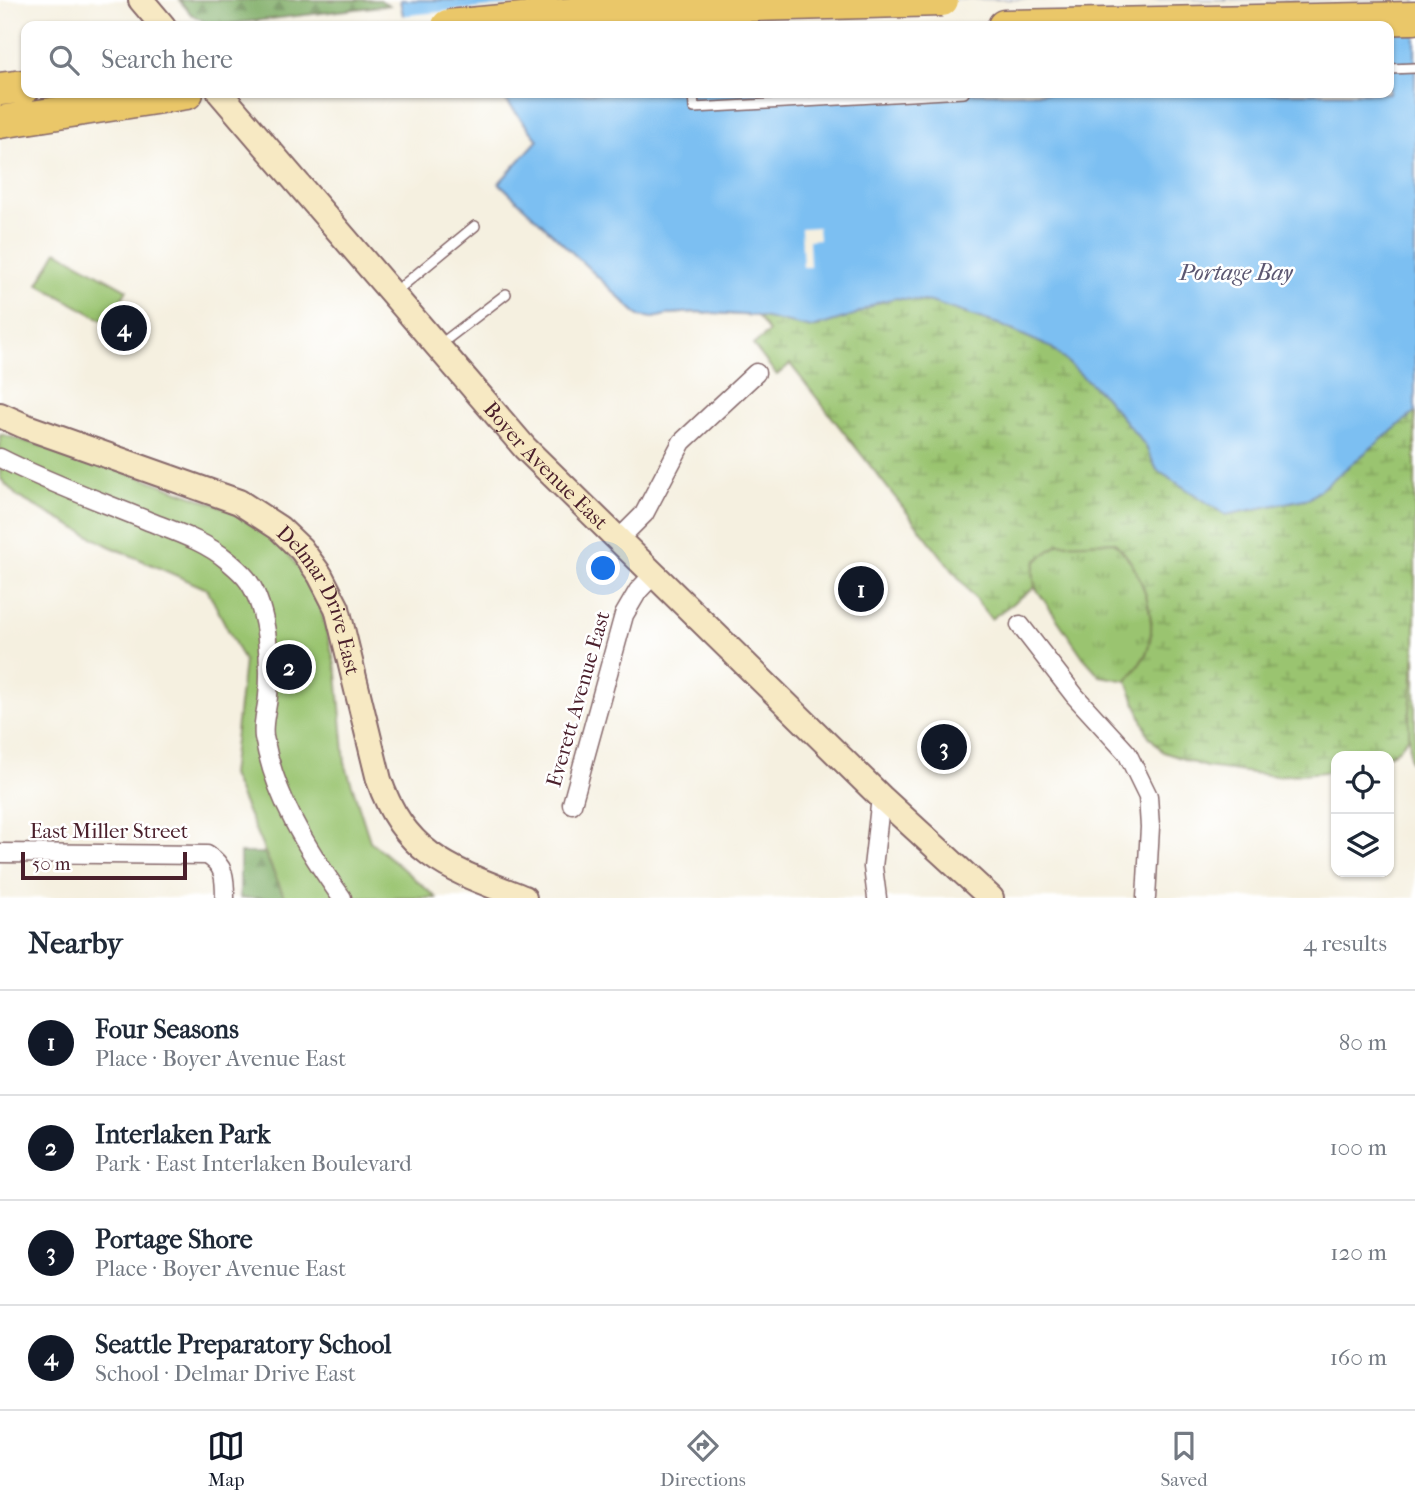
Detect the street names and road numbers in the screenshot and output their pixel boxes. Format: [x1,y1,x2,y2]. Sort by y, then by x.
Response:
street label: Boyer Avenue East [479,397,613,535]
street label: Delmar Drive East [272,520,365,678]
street label: Everett Avenue East [541,608,615,790]
street label: East Miller Street [30,819,189,843]

